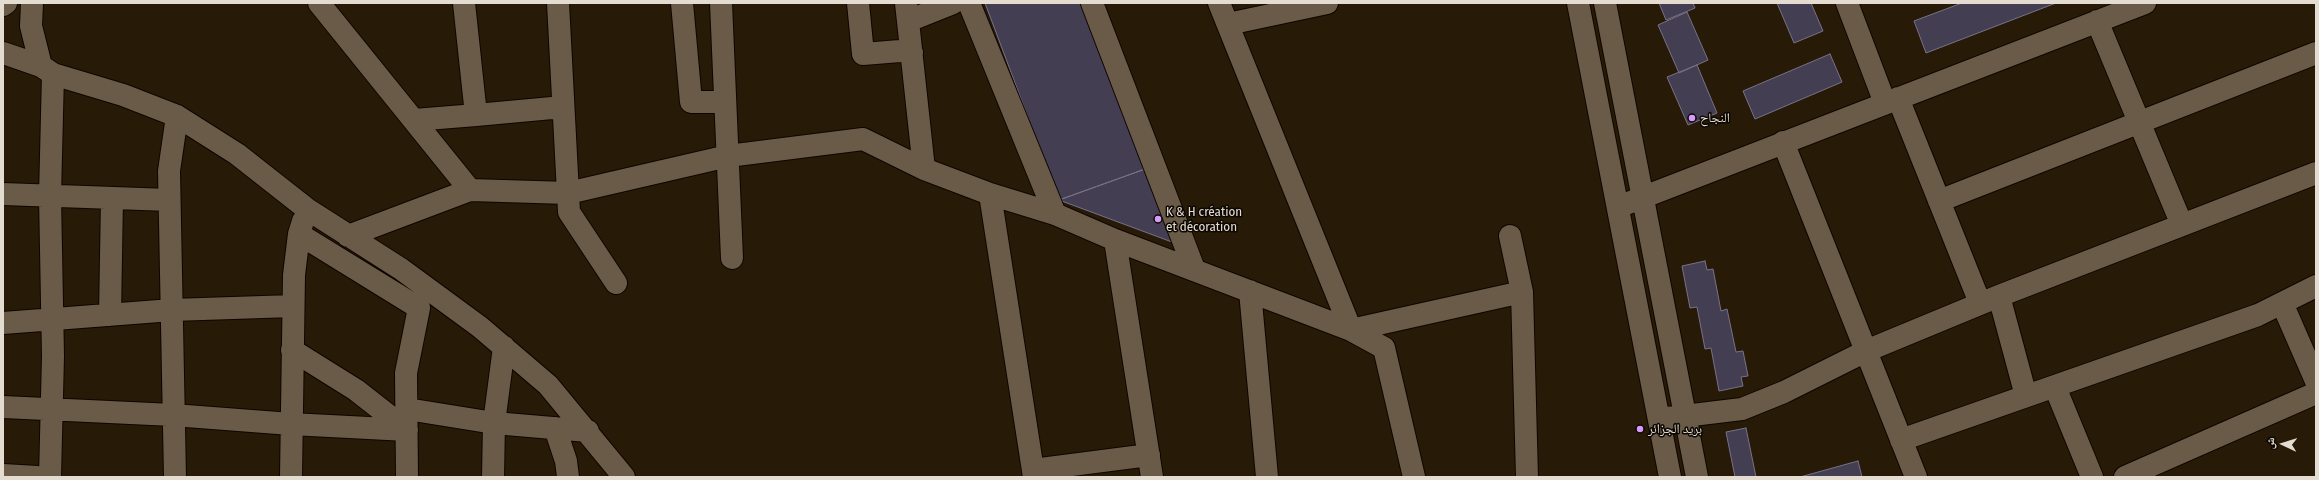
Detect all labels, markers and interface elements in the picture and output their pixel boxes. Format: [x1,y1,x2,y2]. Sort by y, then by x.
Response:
place label: النجاح [1700,110,1730,126]
marker: النجاح [1687,113,1697,123]
place label: K & H création et décoration [1166,204,1242,235]
marker: K & H création et décoration [1153,214,1163,224]
place label: بريد الجزائر [1648,421,1702,437]
marker: بريد الجزائر [1635,424,1645,434]
north arrow [2263,424,2303,464]
text: ش [2264,437,2277,449]

